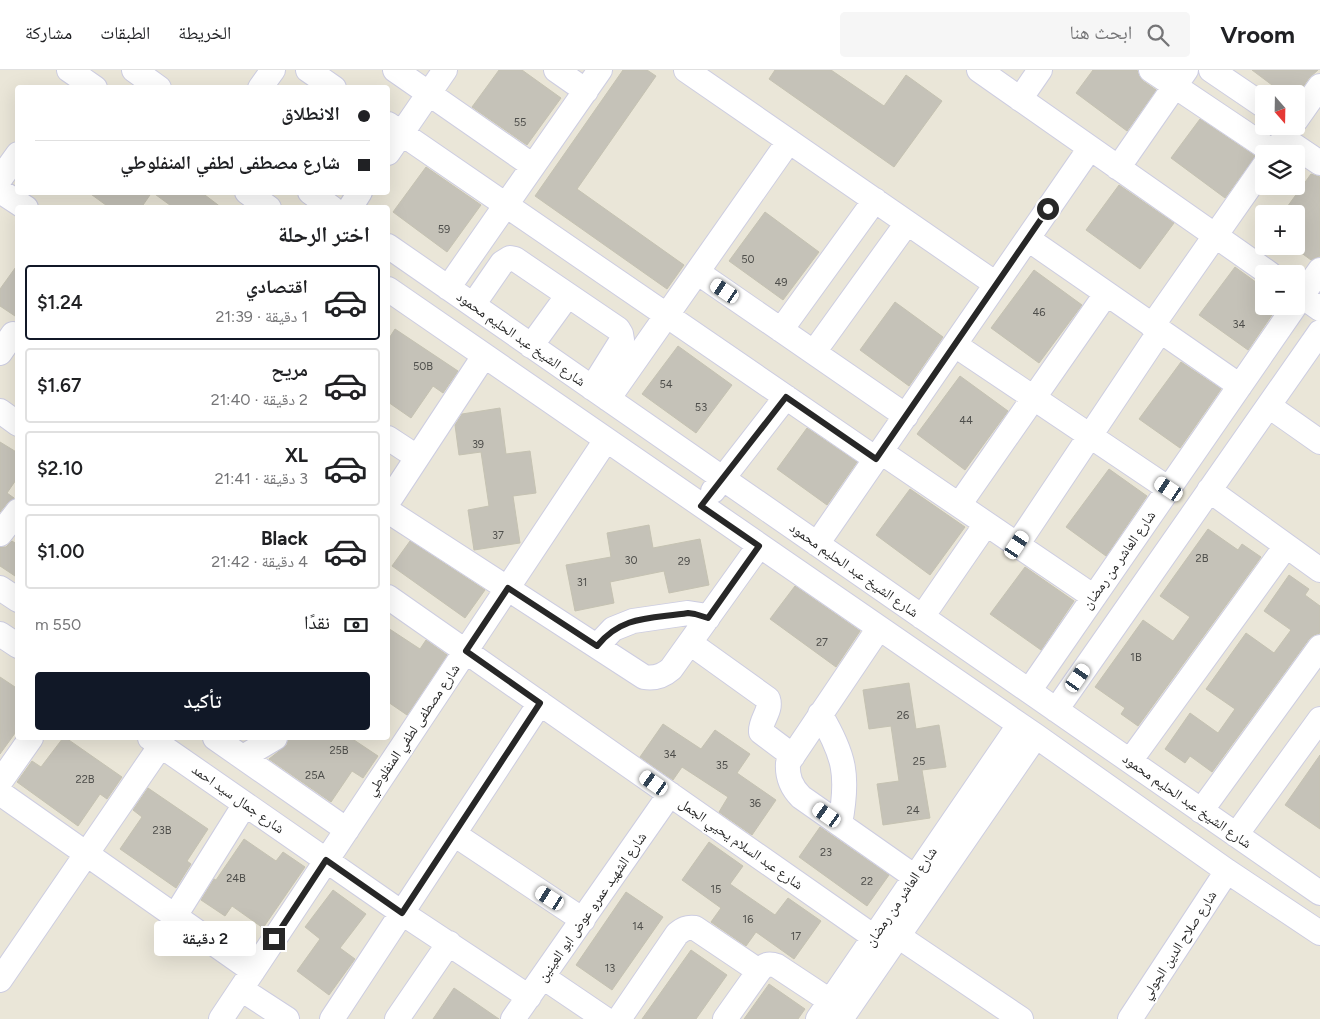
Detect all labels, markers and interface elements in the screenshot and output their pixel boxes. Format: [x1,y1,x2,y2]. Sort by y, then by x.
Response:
search box [840,12,1190,57]
text: Vroom [1220,20,1295,49]
text: ابحث هنا [1070,21,1132,44]
icon: search [1144,21,1172,49]
text: مشاركة [25,22,72,44]
text: الطبقات [100,22,150,44]
text: الخريطة [178,22,231,44]
north arrow [1255,85,1305,135]
map controls [1255,85,1305,315]
text: الانطلاق [281,102,340,125]
house number: 55 [514,116,526,129]
button: layers [1255,145,1305,195]
text: شارع مصطفى لطفي المنفلوطي [120,151,340,174]
route start [1037,198,1059,220]
button: + [1255,205,1305,255]
text: اختر الرحلة [278,221,370,248]
house number: 59 [438,223,450,236]
house number: 50 [741,253,755,266]
button: − [1255,265,1305,315]
text: اقتصادي [246,275,308,298]
car [708,276,741,306]
house number: 49 [774,276,788,289]
icon: car [323,280,368,325]
street label: شارع الشيخ عبد الحليم محمود [453,288,589,391]
text: $1.24 [37,291,83,314]
house number: 46 [1032,306,1046,319]
text: 1 دقيقة · 21:39 [216,307,308,326]
house number: 34 [1233,318,1246,331]
text: مريح [271,358,308,381]
house number: 50B [413,360,433,373]
icon: car [323,363,368,408]
text: $1.67 [37,374,81,397]
house number: 54 [659,378,673,391]
text: 2 دقيقة · 21:40 [211,390,308,409]
house number: 53 [695,401,707,414]
house number: 44 [959,414,973,427]
house number: 39 [472,438,484,451]
text: XL [285,444,308,467]
icon: car [323,446,368,491]
text: $2.10 [37,457,83,480]
text: 3 دقيقة · 21:41 [215,469,308,488]
car [1152,474,1185,504]
street label: شارع العاشر من رمضان [1079,507,1160,613]
street label: شارع الشيخ عبد الحليم محمود [786,519,922,622]
text: Black [261,527,308,550]
car [1002,528,1031,562]
icon: car [323,529,368,574]
house number: 37 [492,529,504,542]
text: $1.00 [37,540,84,563]
text: 4 دقيقة · 21:42 [211,552,308,571]
house number: 2B [1196,552,1209,565]
house number: 30 [624,554,638,567]
house number: 29 [678,555,690,568]
house number: 31 [577,576,587,589]
text: نقدًا [304,611,330,634]
icon: cash [342,611,370,639]
text: 550 m [35,615,81,634]
house number: 27 [816,636,828,649]
house number: 1B [1130,651,1142,664]
street label: شارع مصطفى لطفي المنفلوطي [363,661,466,801]
car [1063,661,1092,695]
button: تأكيد [35,672,370,730]
house number: 26 [897,709,909,722]
house number: 25B [329,744,349,757]
house number: 34 [664,748,677,761]
street label: شارع الشيخ عبد الحليم محمود [1119,750,1255,853]
house number: 25 [913,755,925,768]
house number: 35 [716,759,728,772]
street label: شارع جمال سيد احمد [188,761,288,838]
car [637,768,670,798]
house number: 25A [305,769,326,782]
house number: 22B [75,773,95,786]
street label: شارع عبد السلام يحيي الجمل [674,795,806,895]
house number: 36 [749,797,761,810]
car [810,800,843,830]
house number: 24 [907,804,920,817]
house number: 23B [153,824,172,837]
street label: شارع الشهيد عمرو عوض ابو العينين [534,829,651,986]
street label: شارع العاشر من رمضان [861,844,941,951]
house number: 23 [820,846,832,859]
house number: 24B [226,872,246,885]
house number: 22 [861,875,873,888]
house number: 15 [711,883,721,896]
car [533,884,566,912]
street label: شارع صلاح الدين الجولي [1138,887,1223,1004]
house number: 16 [743,913,753,926]
house number: 14 [632,920,644,933]
callout: 2 دقيقة [154,922,256,956]
route end [263,928,285,950]
text: 2 دقيقة [182,929,228,948]
house number: 17 [791,930,801,943]
house number: 13 [605,962,615,975]

